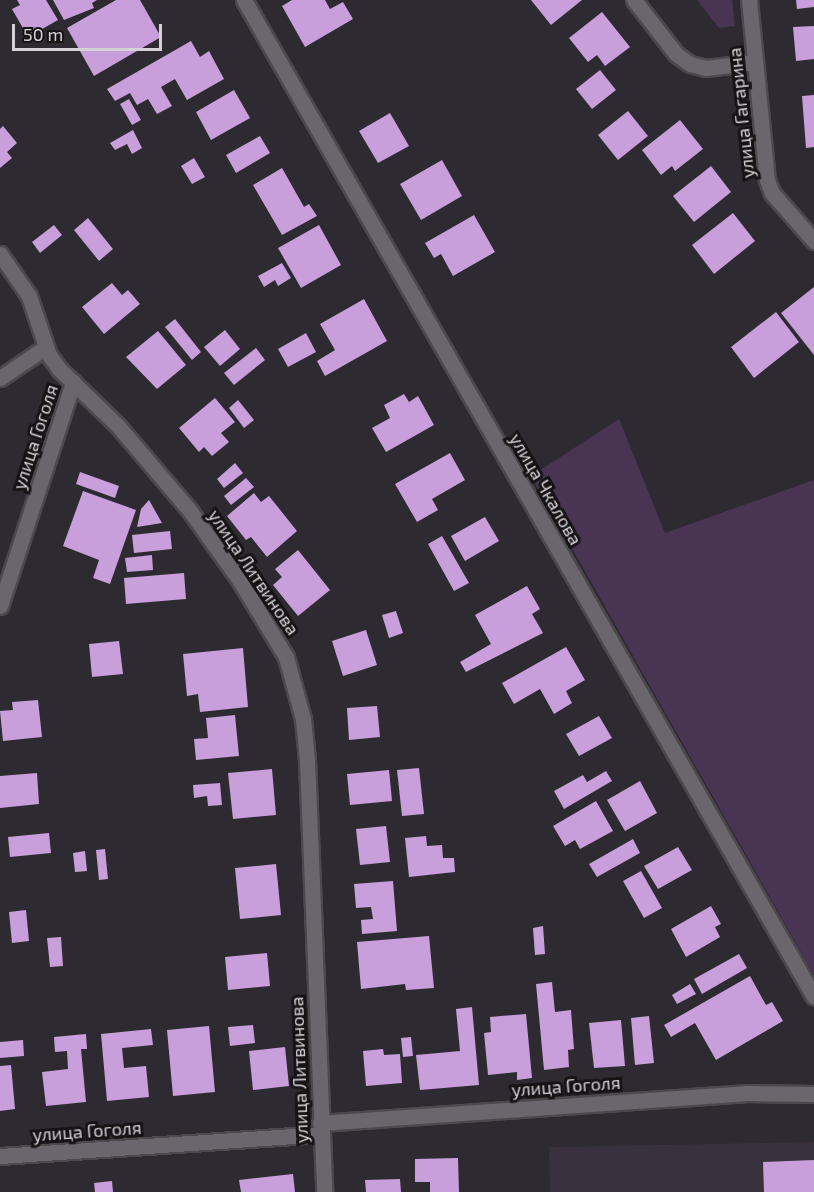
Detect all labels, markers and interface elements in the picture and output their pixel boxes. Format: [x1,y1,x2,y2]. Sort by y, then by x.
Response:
scale bar [15,12,165,50]
text: 50 m [23,23,63,45]
street label: улица Гагарина [723,47,759,179]
street label: улица Гоголя [8,382,62,492]
street label: улица Чкалова [505,429,587,549]
street label: улица Литвинова [204,505,304,639]
street label: улица Литвинова [286,996,312,1144]
street label: улица Гоголя [511,1071,621,1101]
street label: улица Гоголя [32,1116,142,1146]

